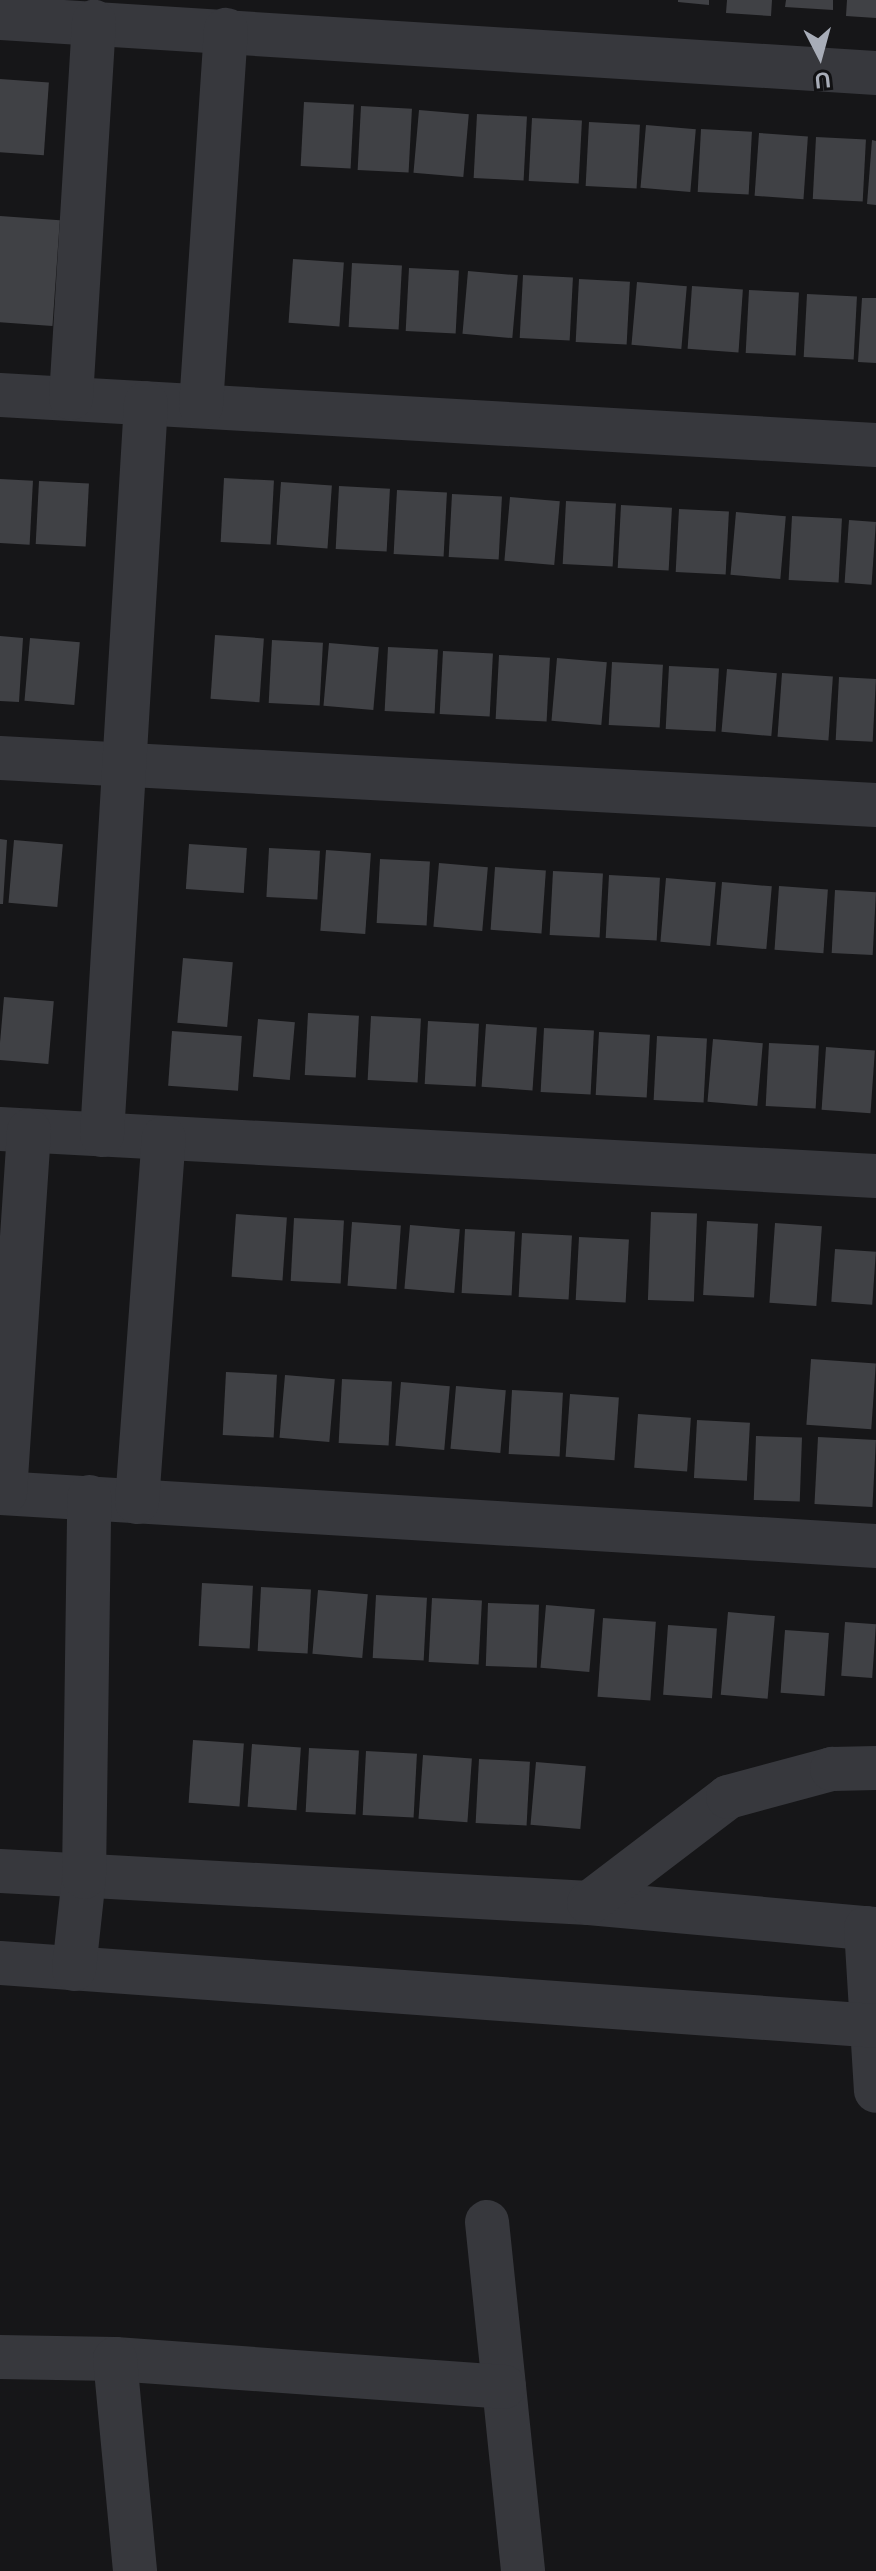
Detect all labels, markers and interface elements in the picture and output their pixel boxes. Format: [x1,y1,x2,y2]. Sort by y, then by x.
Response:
north arrow [780,16,860,96]
text: U [813,67,832,94]

